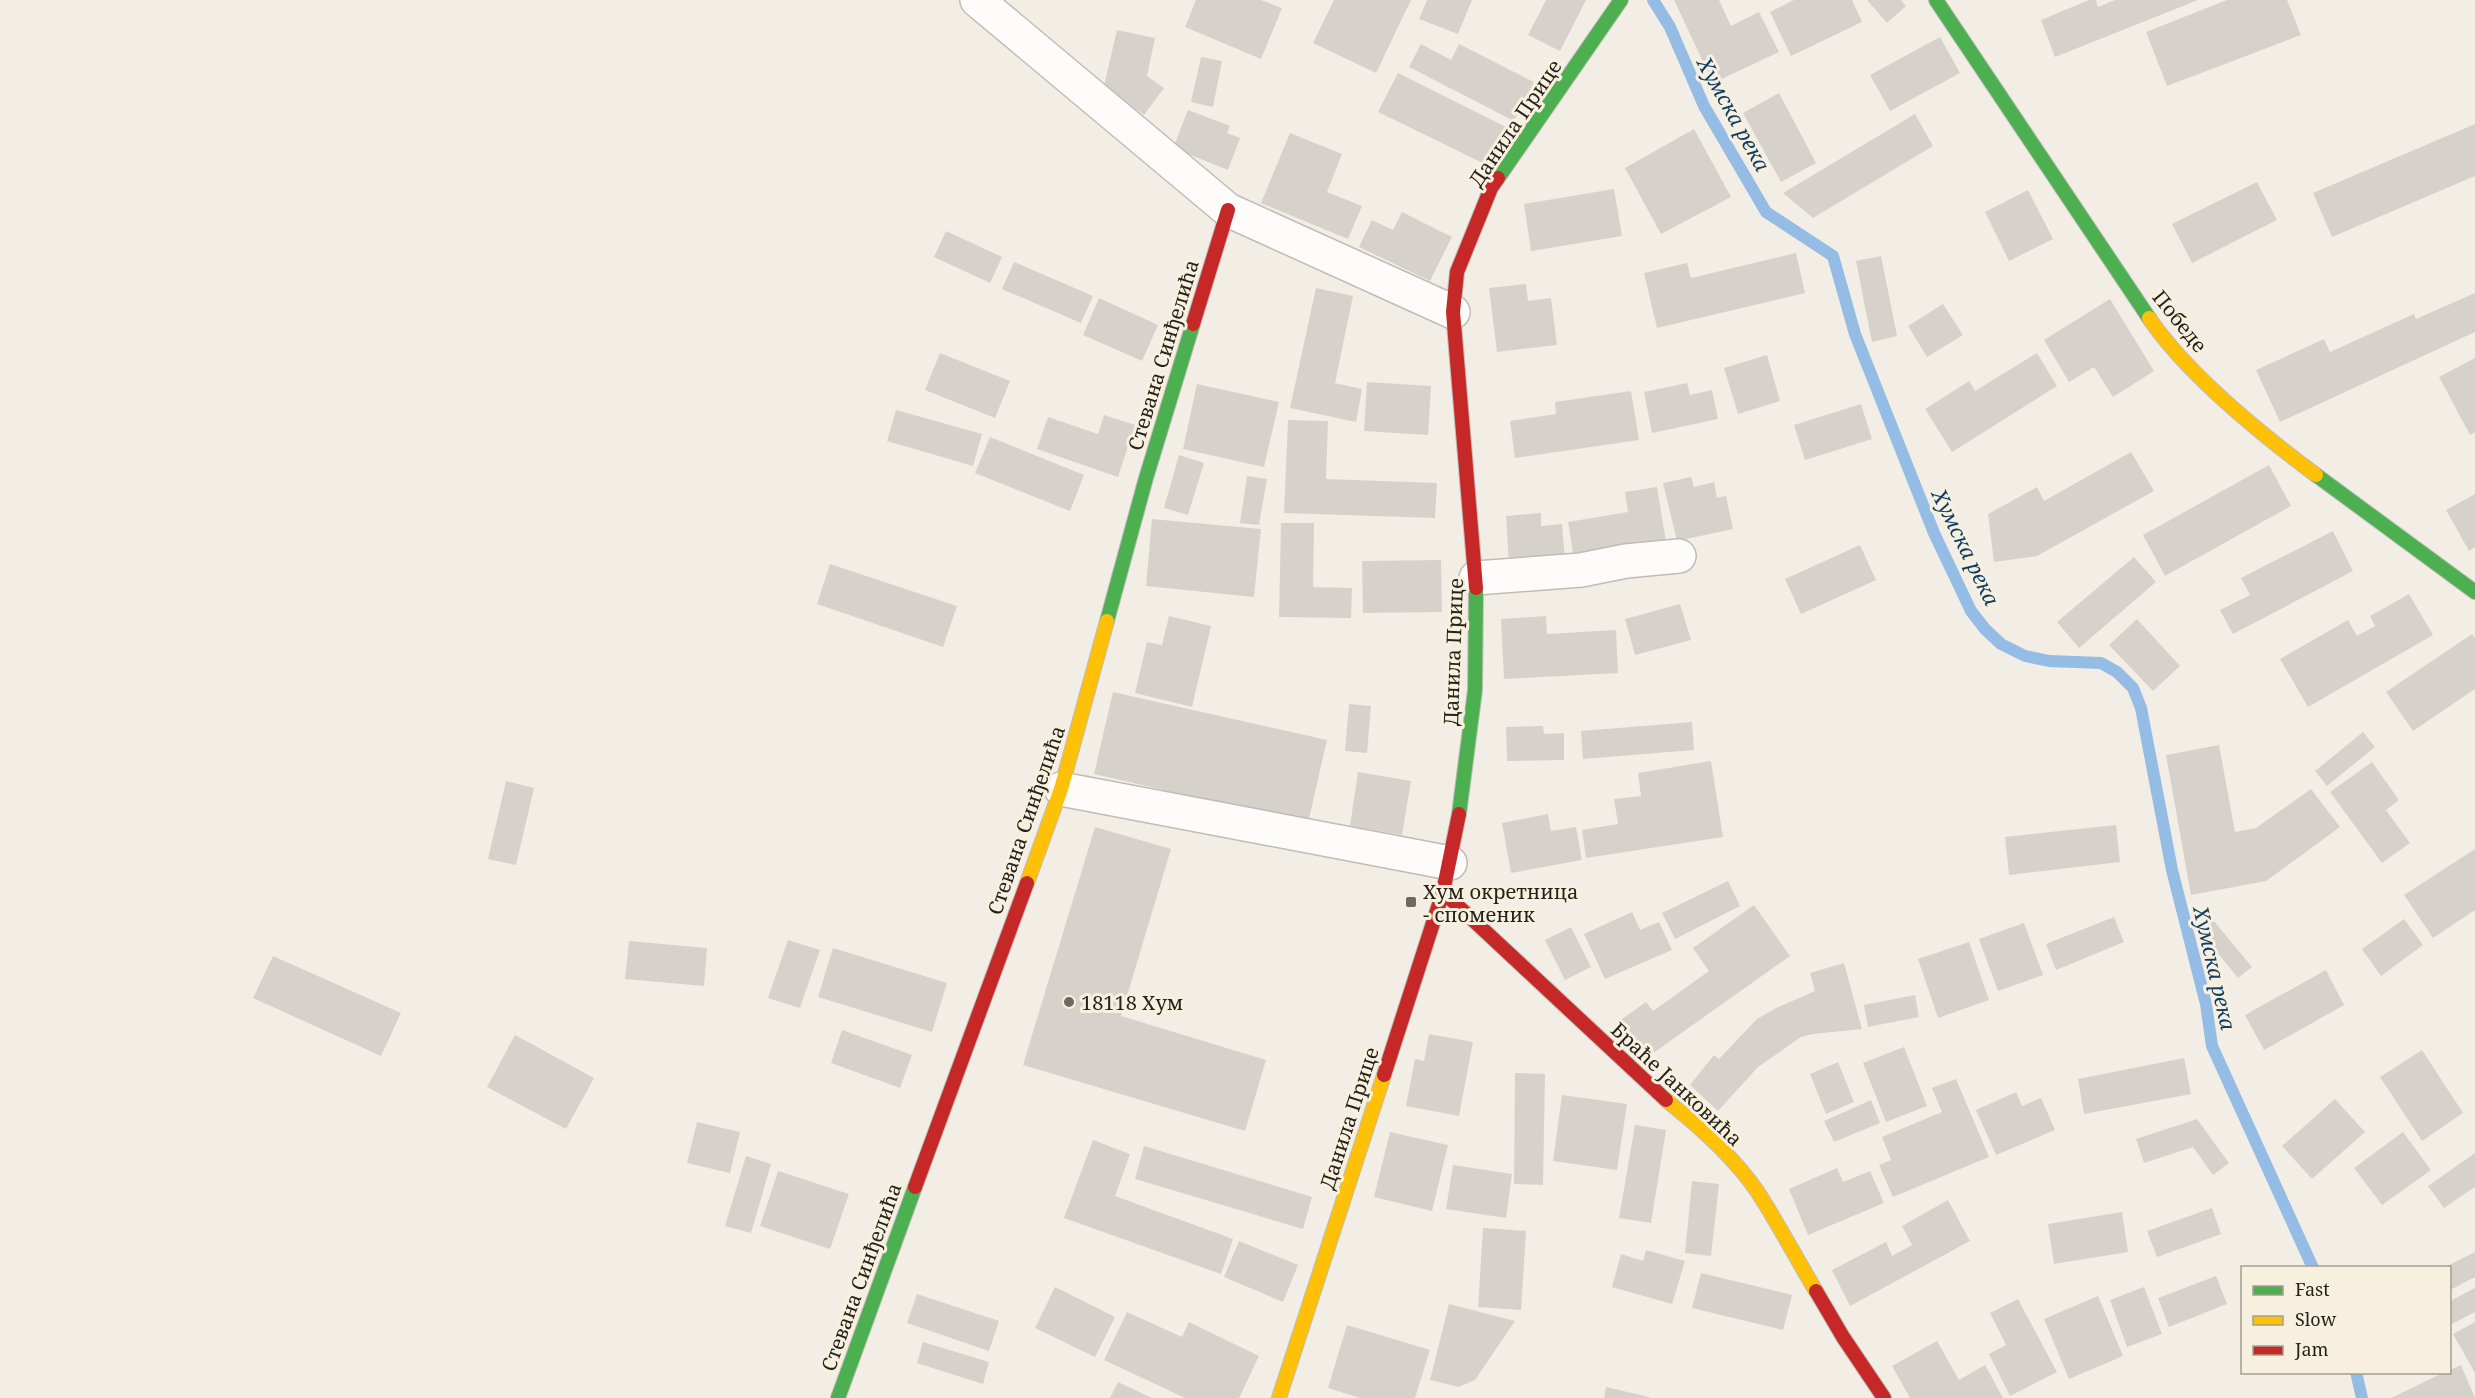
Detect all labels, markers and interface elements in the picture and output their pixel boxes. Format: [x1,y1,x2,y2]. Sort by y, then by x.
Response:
water label: Хумска река [1690,50,1777,176]
street label: Данила Прице [1462,54,1568,192]
street label: Стевана Синђелића [1121,256,1205,454]
street label: Победе [2147,284,2213,358]
water label: Хумска река [1925,482,2006,610]
street label: Данила Прице [1437,578,1469,726]
street label: Стевана Синђелића [981,722,1071,918]
place label: Хум окретница - споменик [1423,878,1578,928]
marker: Хум окретница - споменик [1404,895,1418,909]
water label: Хумска река [2187,901,2243,1033]
place label: 18118 Хум [1081,989,1183,1016]
marker: 18118 Хум [1062,995,1076,1009]
street label: Браће Јанковића [1605,1016,1749,1152]
street label: Данила Прице [1313,1044,1385,1192]
street label: Стевана Синђелића [814,1179,908,1375]
legend [2241,1266,2451,1374]
text: Fast [2295,1277,2330,1301]
text: Slow [2295,1307,2337,1331]
text: Jam [2294,1337,2329,1361]

